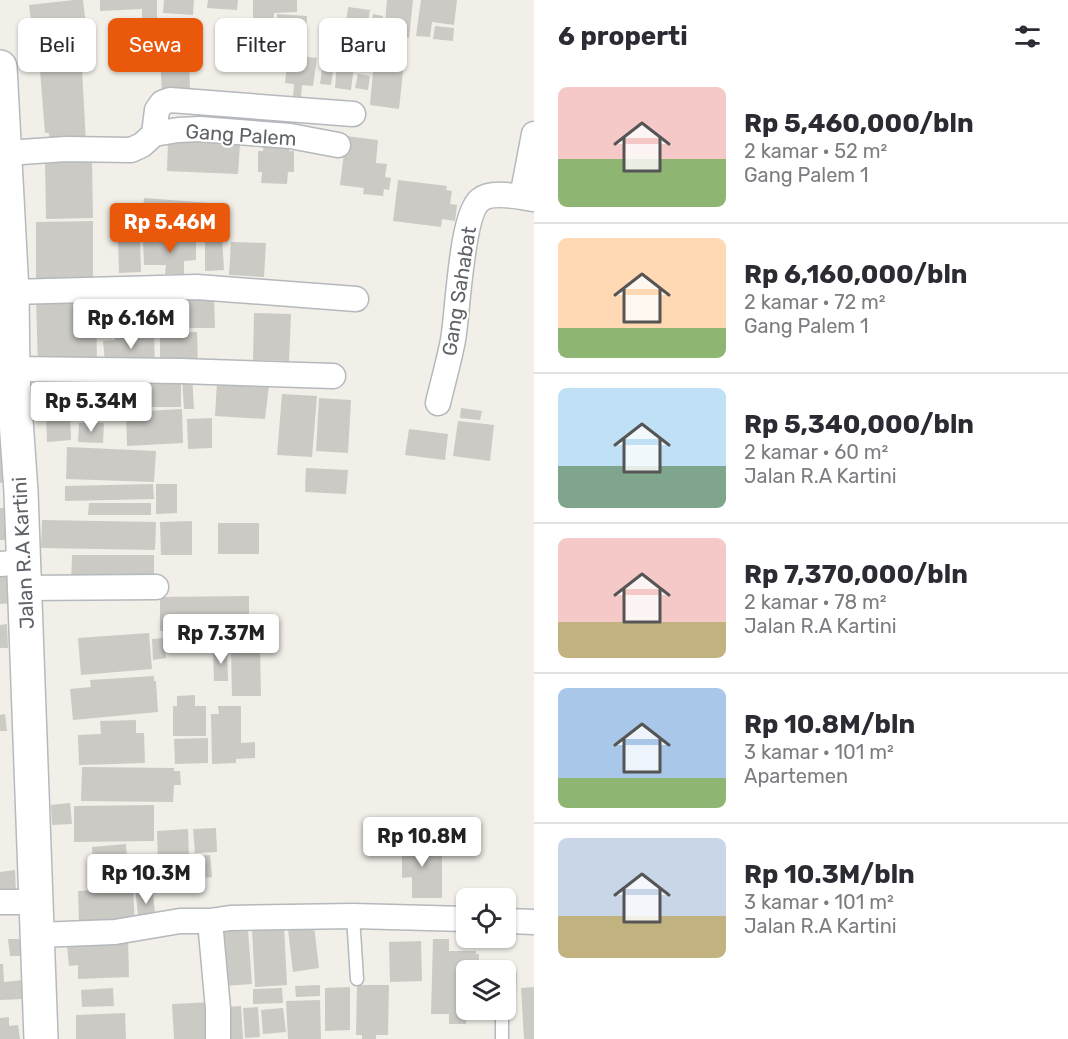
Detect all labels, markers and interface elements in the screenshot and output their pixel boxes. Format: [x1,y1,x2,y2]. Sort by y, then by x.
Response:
chip: Beli [18,18,96,72]
chip: Sewa [108,18,203,72]
chip: Filter [215,18,307,72]
chip: Baru [319,18,407,72]
icon: filters [1011,20,1044,53]
text: 6 properti [558,21,688,52]
text: Rp 5,460,000/bln [744,108,974,139]
icon: home [606,111,678,183]
street label: Gang Palem [185,119,297,151]
text: 2 kamar · 52 m² [744,139,887,163]
text: Gang Palem 1 [744,163,869,187]
pin: Rp 5.46M [108,203,232,254]
text: Rp 5.46M [124,210,216,234]
street label: Gang Sahabat [437,224,481,358]
text: Rp 6,160,000/bln [744,259,968,290]
icon: home [606,262,678,334]
text: 2 kamar · 72 m² [744,290,886,314]
pin: Rp 6.16M [69,299,193,350]
text: Rp 6.16M [87,306,175,330]
text: Gang Palem 1 [744,314,869,338]
pin: Rp 5.34M [29,382,153,433]
text: Rp 5.34M [45,389,137,413]
text: Rp 5,340,000/bln [744,409,974,440]
icon: home [606,412,678,484]
text: 2 kamar · 60 m² [744,440,888,464]
text: Jalan R.A Kartini [744,464,897,488]
street label: Jalan R.A Kartini [7,476,39,630]
text: Rp 7,370,000/bln [744,559,968,590]
icon: home [606,562,678,634]
text: 2 kamar · 78 m² [744,590,887,614]
pin: Rp 7.37M [159,614,283,665]
text: Jalan R.A Kartini [744,614,897,638]
text: Rp 7.37M [177,621,265,645]
text: Rp 10.8M/bln [744,709,915,740]
icon: home [606,712,678,784]
text: 3 kamar · 101 m² [744,740,894,764]
text: Apartemen [744,764,848,788]
pin: Rp 10.8M [360,817,484,868]
text: Rp 10.8M [377,824,467,848]
pin: Rp 10.3M [84,854,208,905]
text: Rp 10.3M/bln [744,859,915,890]
text: Rp 10.3M [101,861,191,885]
icon: home [606,862,678,934]
map controls [456,888,516,1020]
button: locate [456,888,516,948]
text: 3 kamar · 101 m² [744,890,894,914]
text: Jalan R.A Kartini [744,914,897,938]
button: layers [456,960,516,1020]

